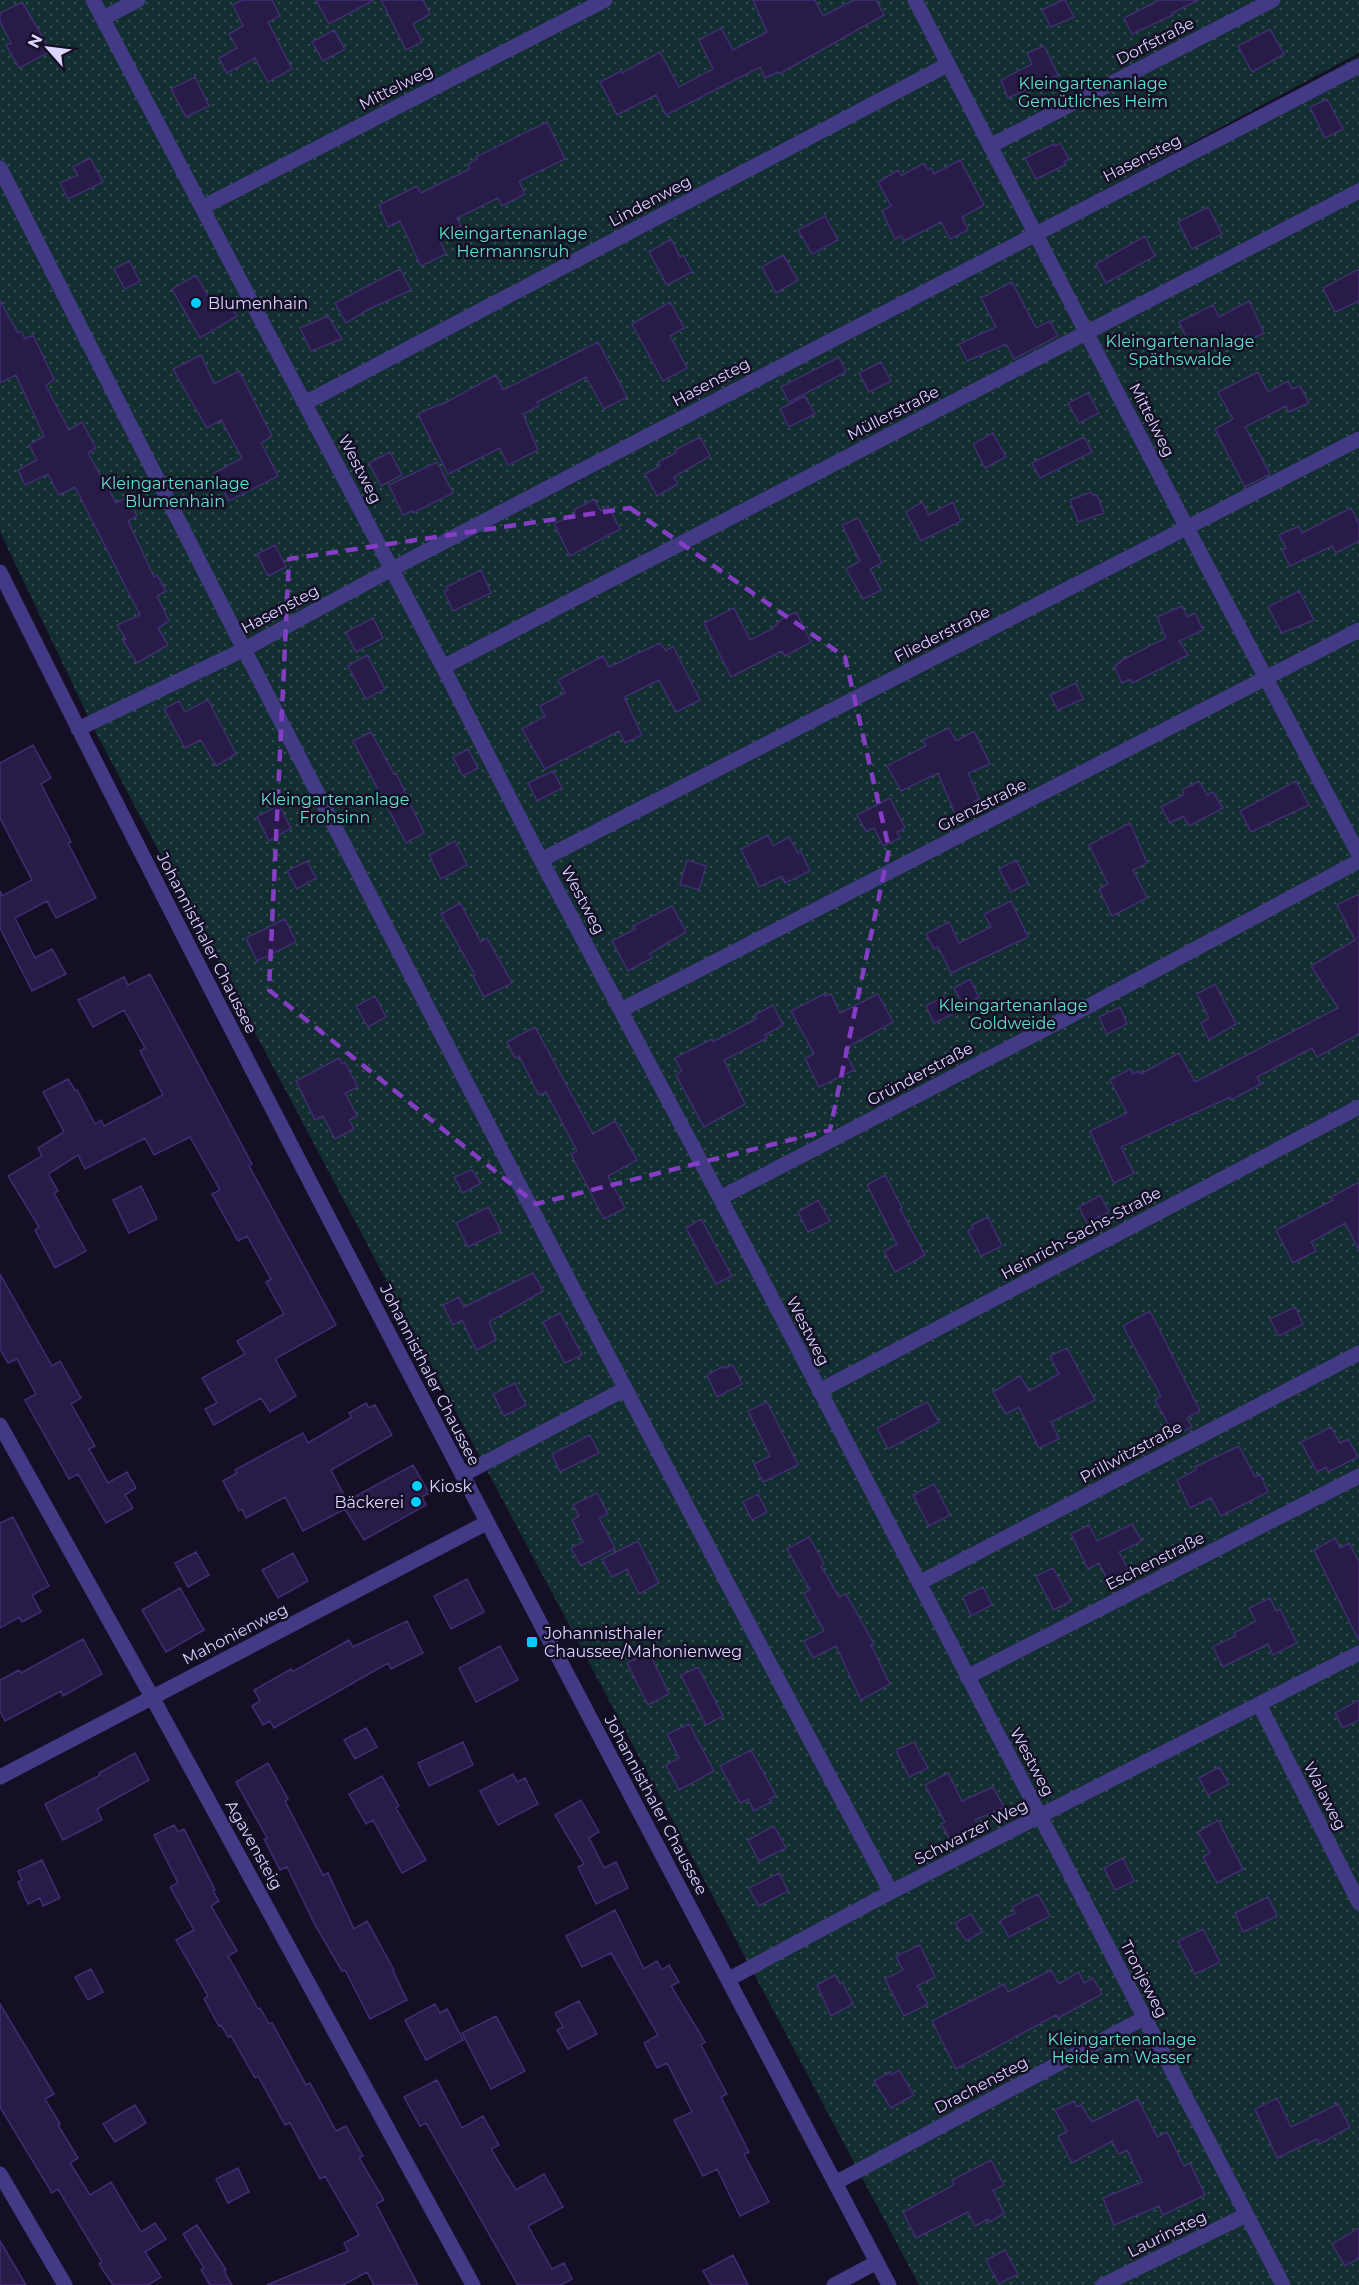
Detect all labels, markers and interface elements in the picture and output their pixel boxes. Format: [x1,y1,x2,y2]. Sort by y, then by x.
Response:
street label: Dorfstraße [1113,13,1197,69]
north arrow [18,18,78,78]
text: N [24,31,47,51]
street label: Mittelweg [356,60,436,114]
park label: Kleingartenanlage Gemütliches Heim [1018,74,1168,111]
street label: Hasensteg [1100,130,1184,186]
street label: Lindenweg [606,171,694,231]
park label: Kleingartenanlage Hermannsruh [439,224,587,261]
place label: Blumenhain [208,294,308,313]
marker: Blumenhain [189,296,203,310]
park label: Kleingartenanlage Späthswalde [1106,332,1254,369]
street label: Hasensteg [669,354,753,410]
street label: Mittelweg [1125,380,1179,460]
street label: Müllerstraße [844,382,942,444]
street label: Westweg [334,431,386,507]
park label: Kleingartenanlage Blumenhain [101,474,249,511]
street label: Hasensteg [238,581,322,637]
street label: Fliederstraße [891,602,993,666]
street label: Grenzstraße [934,774,1030,836]
park label: Kleingartenanlage Frohsinn [261,790,409,827]
street label: Johannisthaler Chaussee [153,848,261,1037]
street label: Westweg [557,862,609,938]
park label: Kleingartenanlage Goldweide [939,996,1087,1033]
street label: Gründerstraße [864,1038,976,1110]
street label: Heinrich-Sachs-Straße [998,1183,1164,1283]
street label: Johannisthaler Chaussee [376,1280,484,1469]
street label: Westweg [782,1293,834,1369]
street label: Prillwitzstraße [1077,1417,1185,1487]
place label: Kiosk [429,1477,473,1496]
marker: Kiosk [410,1479,424,1493]
place label: Bäckerei [335,1493,404,1512]
marker: Bäckerei [409,1495,423,1509]
street label: Eschenstraße [1102,1528,1208,1594]
street label: Mahonienweg [179,1599,291,1669]
place label: Johannisthaler Chaussee/Mahonienweg [543,1624,742,1661]
marker: Johannisthaler Chaussee/Mahonienweg [525,1635,539,1649]
street label: Johannisthaler Chaussee [600,1711,711,1898]
street label: Westweg [1006,1724,1058,1800]
street label: Walaweg [1300,1759,1350,1833]
street label: Schwarzer Weg [911,1795,1031,1869]
street label: Agavensteig [222,1797,286,1893]
street label: Tronjeweg [1116,1937,1172,2021]
park label: Kleingartenanlage Heide am Wasser [1048,2030,1196,2067]
street label: Drachensteg [931,2052,1031,2118]
street label: Laurinsteg [1124,2207,1210,2261]

